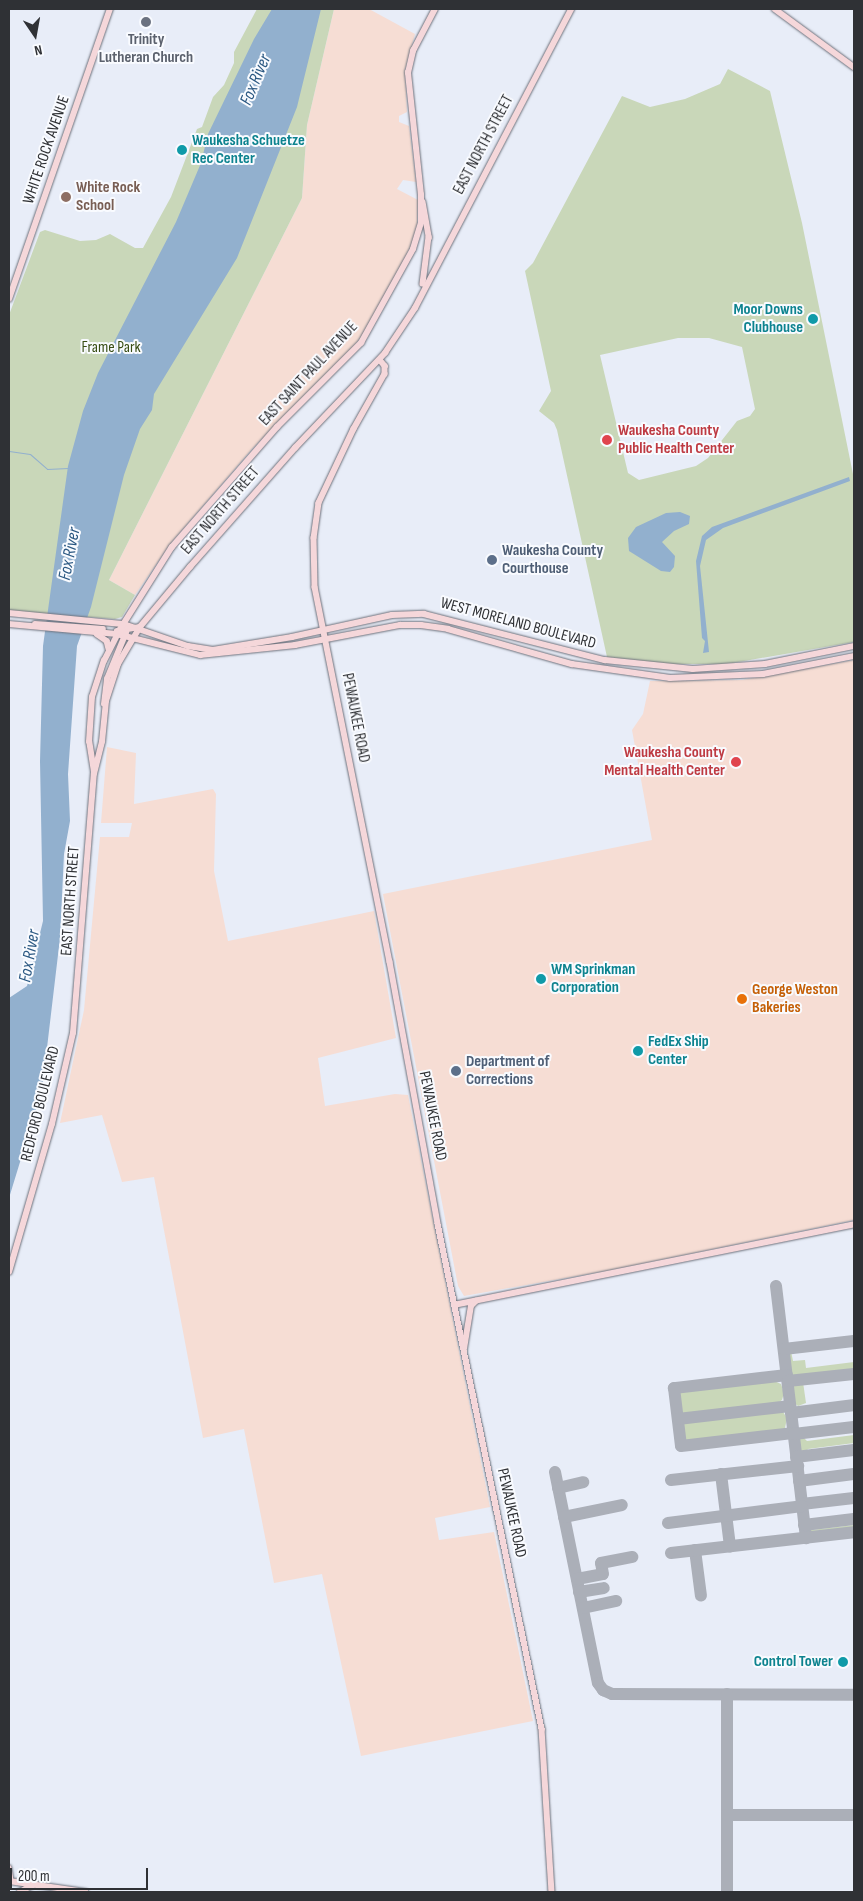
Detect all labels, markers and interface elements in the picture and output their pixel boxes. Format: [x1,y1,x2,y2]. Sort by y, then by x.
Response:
north arrow [10,10,60,60]
marker: Trinity Lutheran Church [140,16,152,28]
place label: Trinity Lutheran Church [99,30,193,68]
text: N [33,41,44,59]
water label: Fox River [236,51,276,109]
street label: EAST NORTH STREET [450,92,518,198]
street label: WHITE ROCK AVENUE [20,93,74,207]
place label: Waukesha Schuetze Rec Center [192,131,305,169]
marker: Waukesha Schuetze Rec Center [176,144,188,156]
place label: White Rock School [76,178,140,216]
marker: White Rock School [60,191,72,203]
place label: Moor Downs Clubhouse [733,300,803,338]
marker: Moor Downs Clubhouse [807,313,819,325]
street label: EAST SAINT PAUL AVENUE [256,318,362,430]
park label: Frame Park [81,338,141,358]
place label: Waukesha County Public Health Center [618,421,734,459]
marker: Waukesha County Public Health Center [600,433,614,447]
street label: EAST NORTH STREET [178,463,264,559]
water label: Fox River [54,526,86,582]
place label: Waukesha County Courthouse [502,541,603,579]
marker: Waukesha County Courthouse [486,554,498,566]
street label: WEST MORELAND BOULEVARD [438,594,598,654]
street label: PEWAUKEE ROAD [337,672,373,764]
place label: Waukesha County Mental Health Center [604,743,725,781]
marker: Waukesha County Mental Health Center [729,755,743,769]
street label: EAST NORTH STREET [58,846,84,956]
water label: Fox River [15,928,45,984]
place label: WM Sprinkman Corporation [551,960,635,998]
marker: WM Sprinkman Corporation [535,973,547,985]
place label: George Weston Bakeries [752,980,838,1018]
marker: George Weston Bakeries [736,993,748,1005]
place label: FedEx Ship Center [648,1032,709,1070]
street label: REDFORD BOULEVARD [17,1044,65,1164]
marker: FedEx Ship Center [632,1045,644,1057]
place label: Department of Corrections [466,1052,549,1090]
marker: Department of Corrections [450,1065,462,1077]
street label: PEWAUKEE ROAD [414,1070,450,1162]
street label: PEWAUKEE ROAD [492,1467,530,1559]
place label: Control Tower [754,1652,833,1672]
marker: Control Tower [837,1656,849,1668]
scale bar [12,1858,150,1890]
text: 200 m [18,1867,50,1886]

